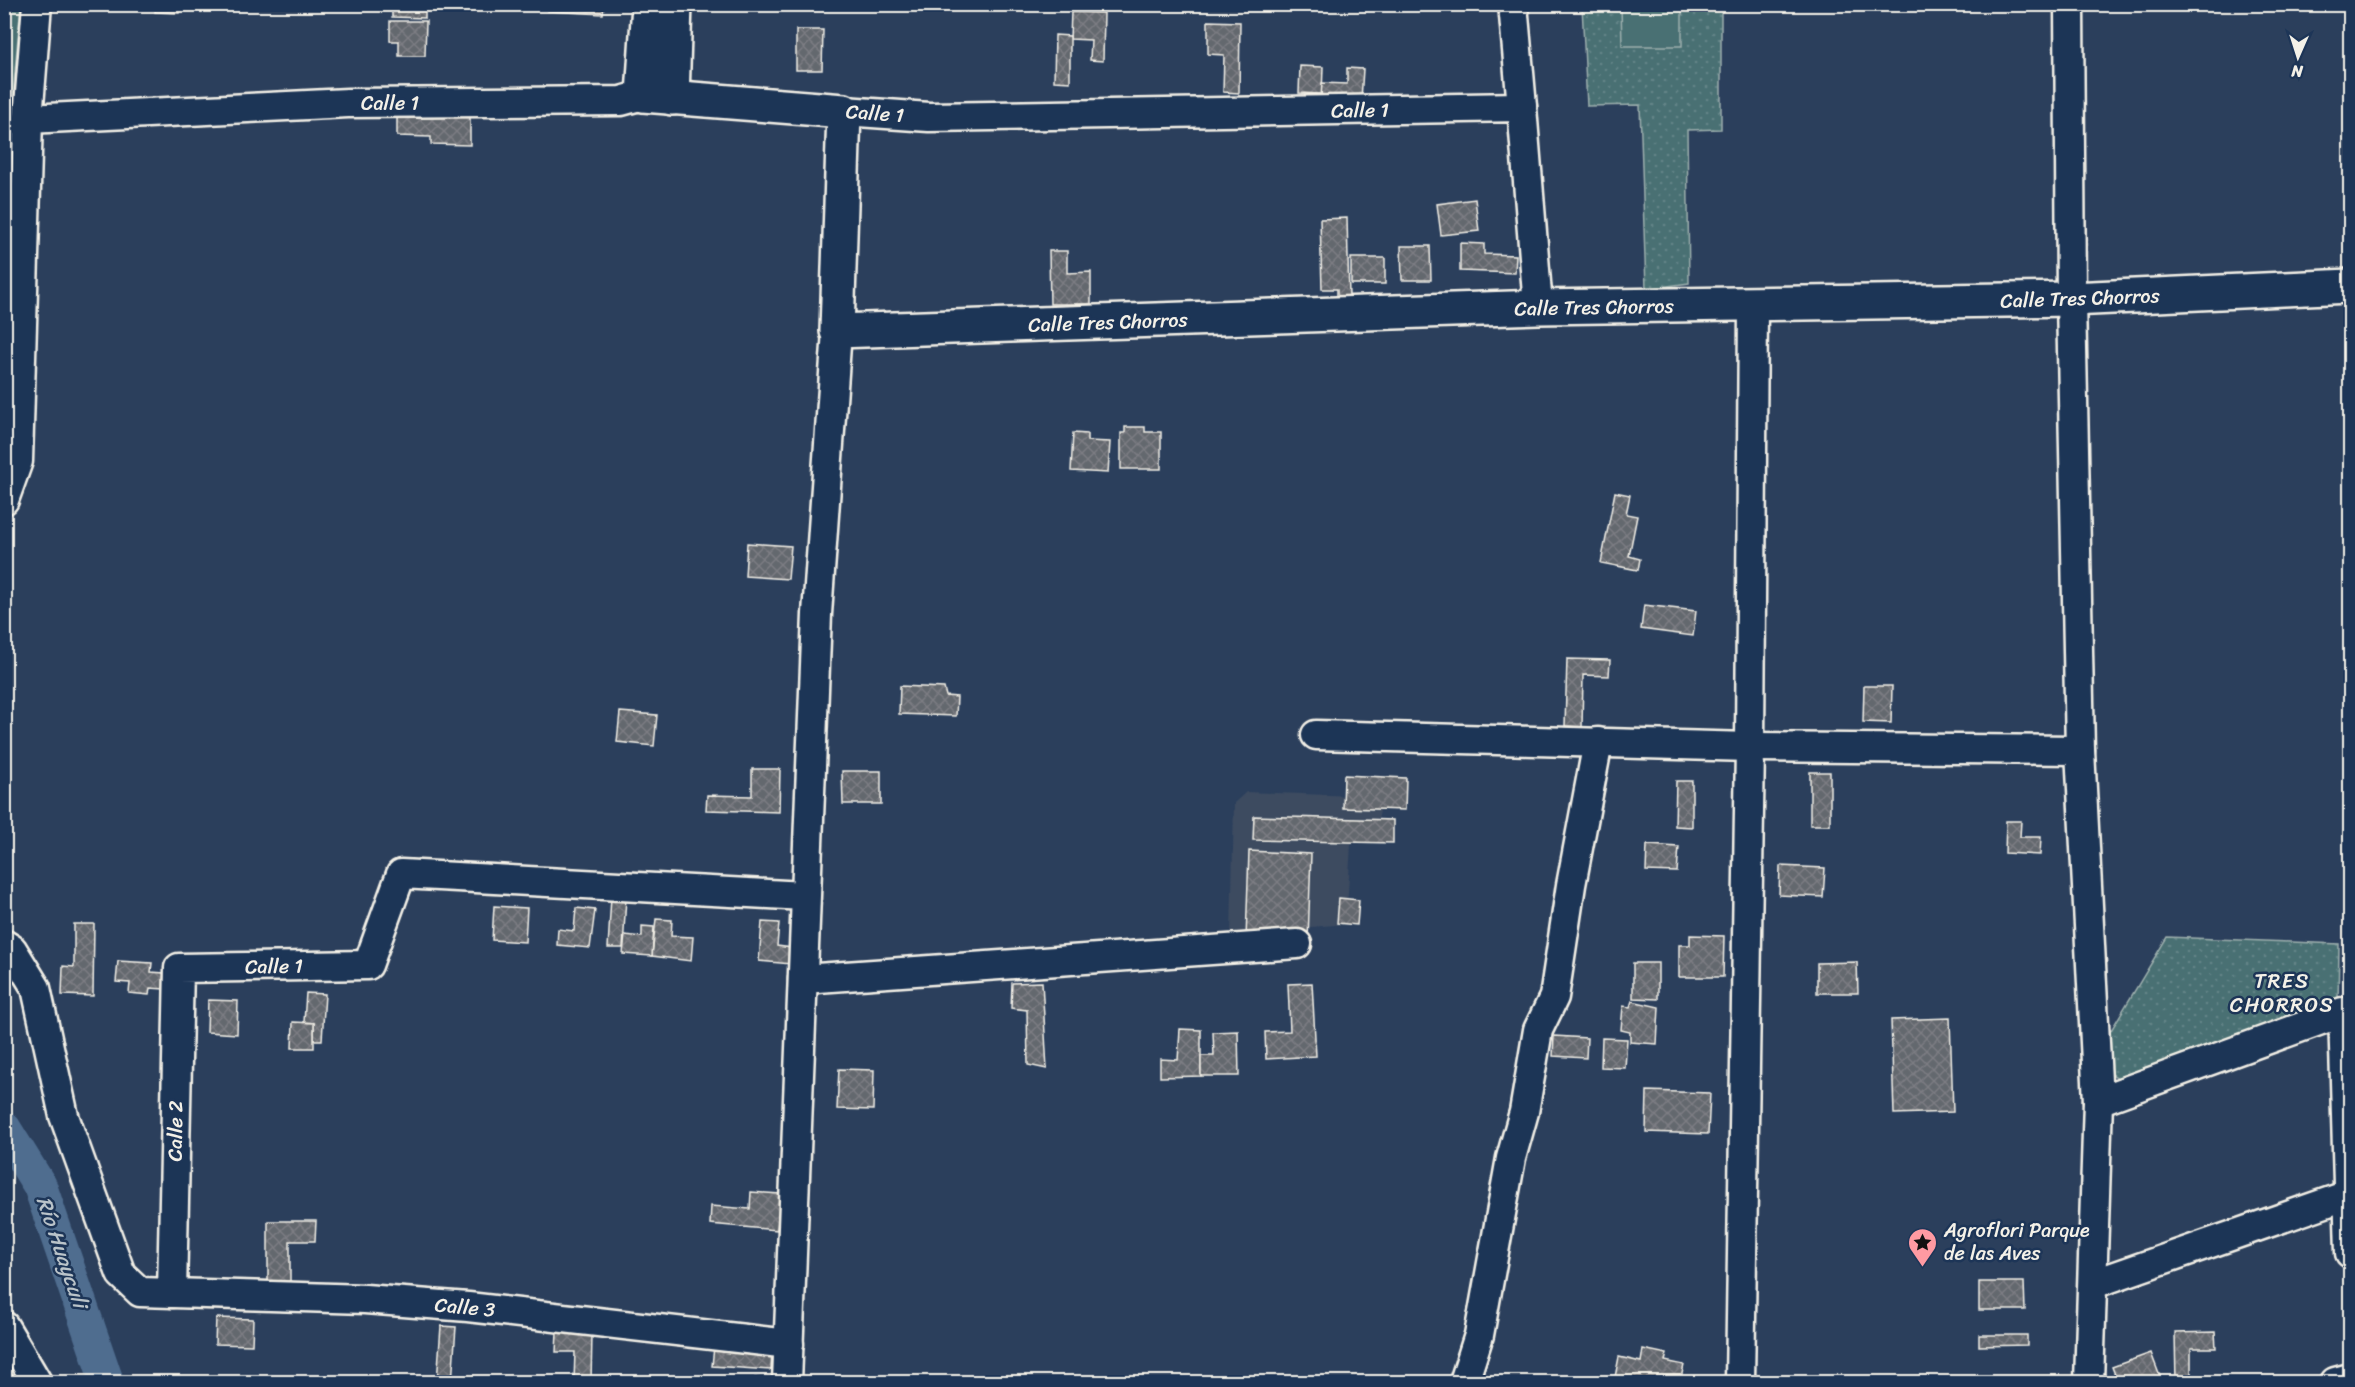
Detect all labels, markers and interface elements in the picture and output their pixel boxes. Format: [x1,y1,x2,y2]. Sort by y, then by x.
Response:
north arrow [2268,27,2328,87]
text: N [2290,57,2305,86]
street label: Calle 1 [361,86,419,121]
street label: Calle 1 [1331,92,1389,129]
street label: Calle 1 [845,94,905,133]
street label: Calle Tres Chorros [2000,278,2161,319]
street label: Calle Tres Chorros [1514,289,1675,326]
street label: Calle Tres Chorros [1028,302,1189,343]
street label: Calle 1 [245,948,303,985]
district label: TRES CHORROS [2230,962,2334,1024]
street label: Calle 2 [157,1100,194,1162]
water label: Río Huayculi [25,1191,100,1317]
place label: Agroflori Parque de las Aves [1943,1213,2090,1271]
place icon: Agroflori Parque de las Aves [1907,1226,1939,1268]
street label: Calle 3 [433,1287,497,1328]

